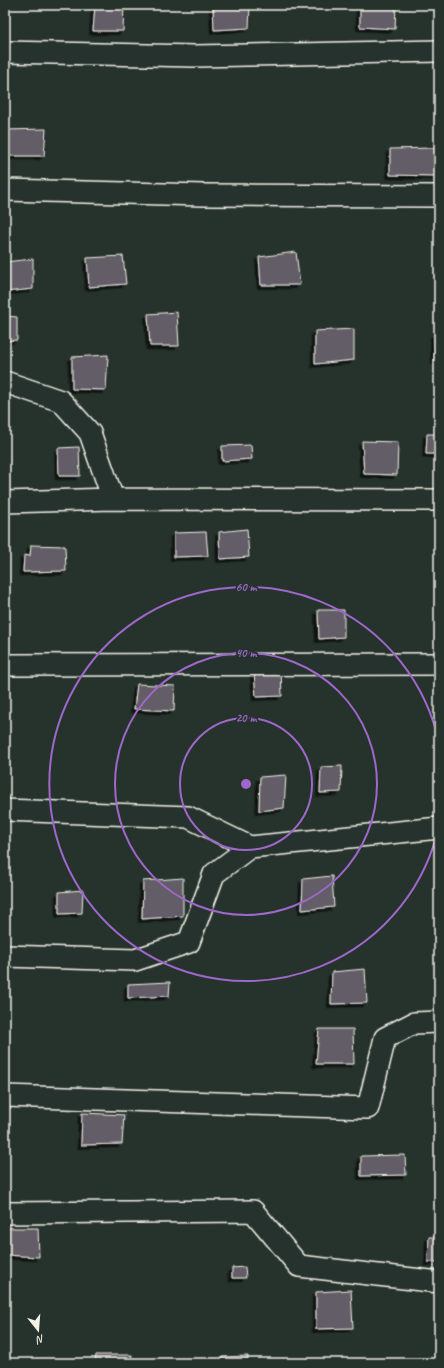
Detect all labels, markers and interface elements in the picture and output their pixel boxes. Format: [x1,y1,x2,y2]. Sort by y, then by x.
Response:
text: 60 m [236,579,258,595]
text: 40 m [236,645,257,661]
text: 20 m [236,710,257,726]
centre of rings [239,777,253,791]
north arrow [18,1310,58,1350]
text: N [34,1332,46,1348]

